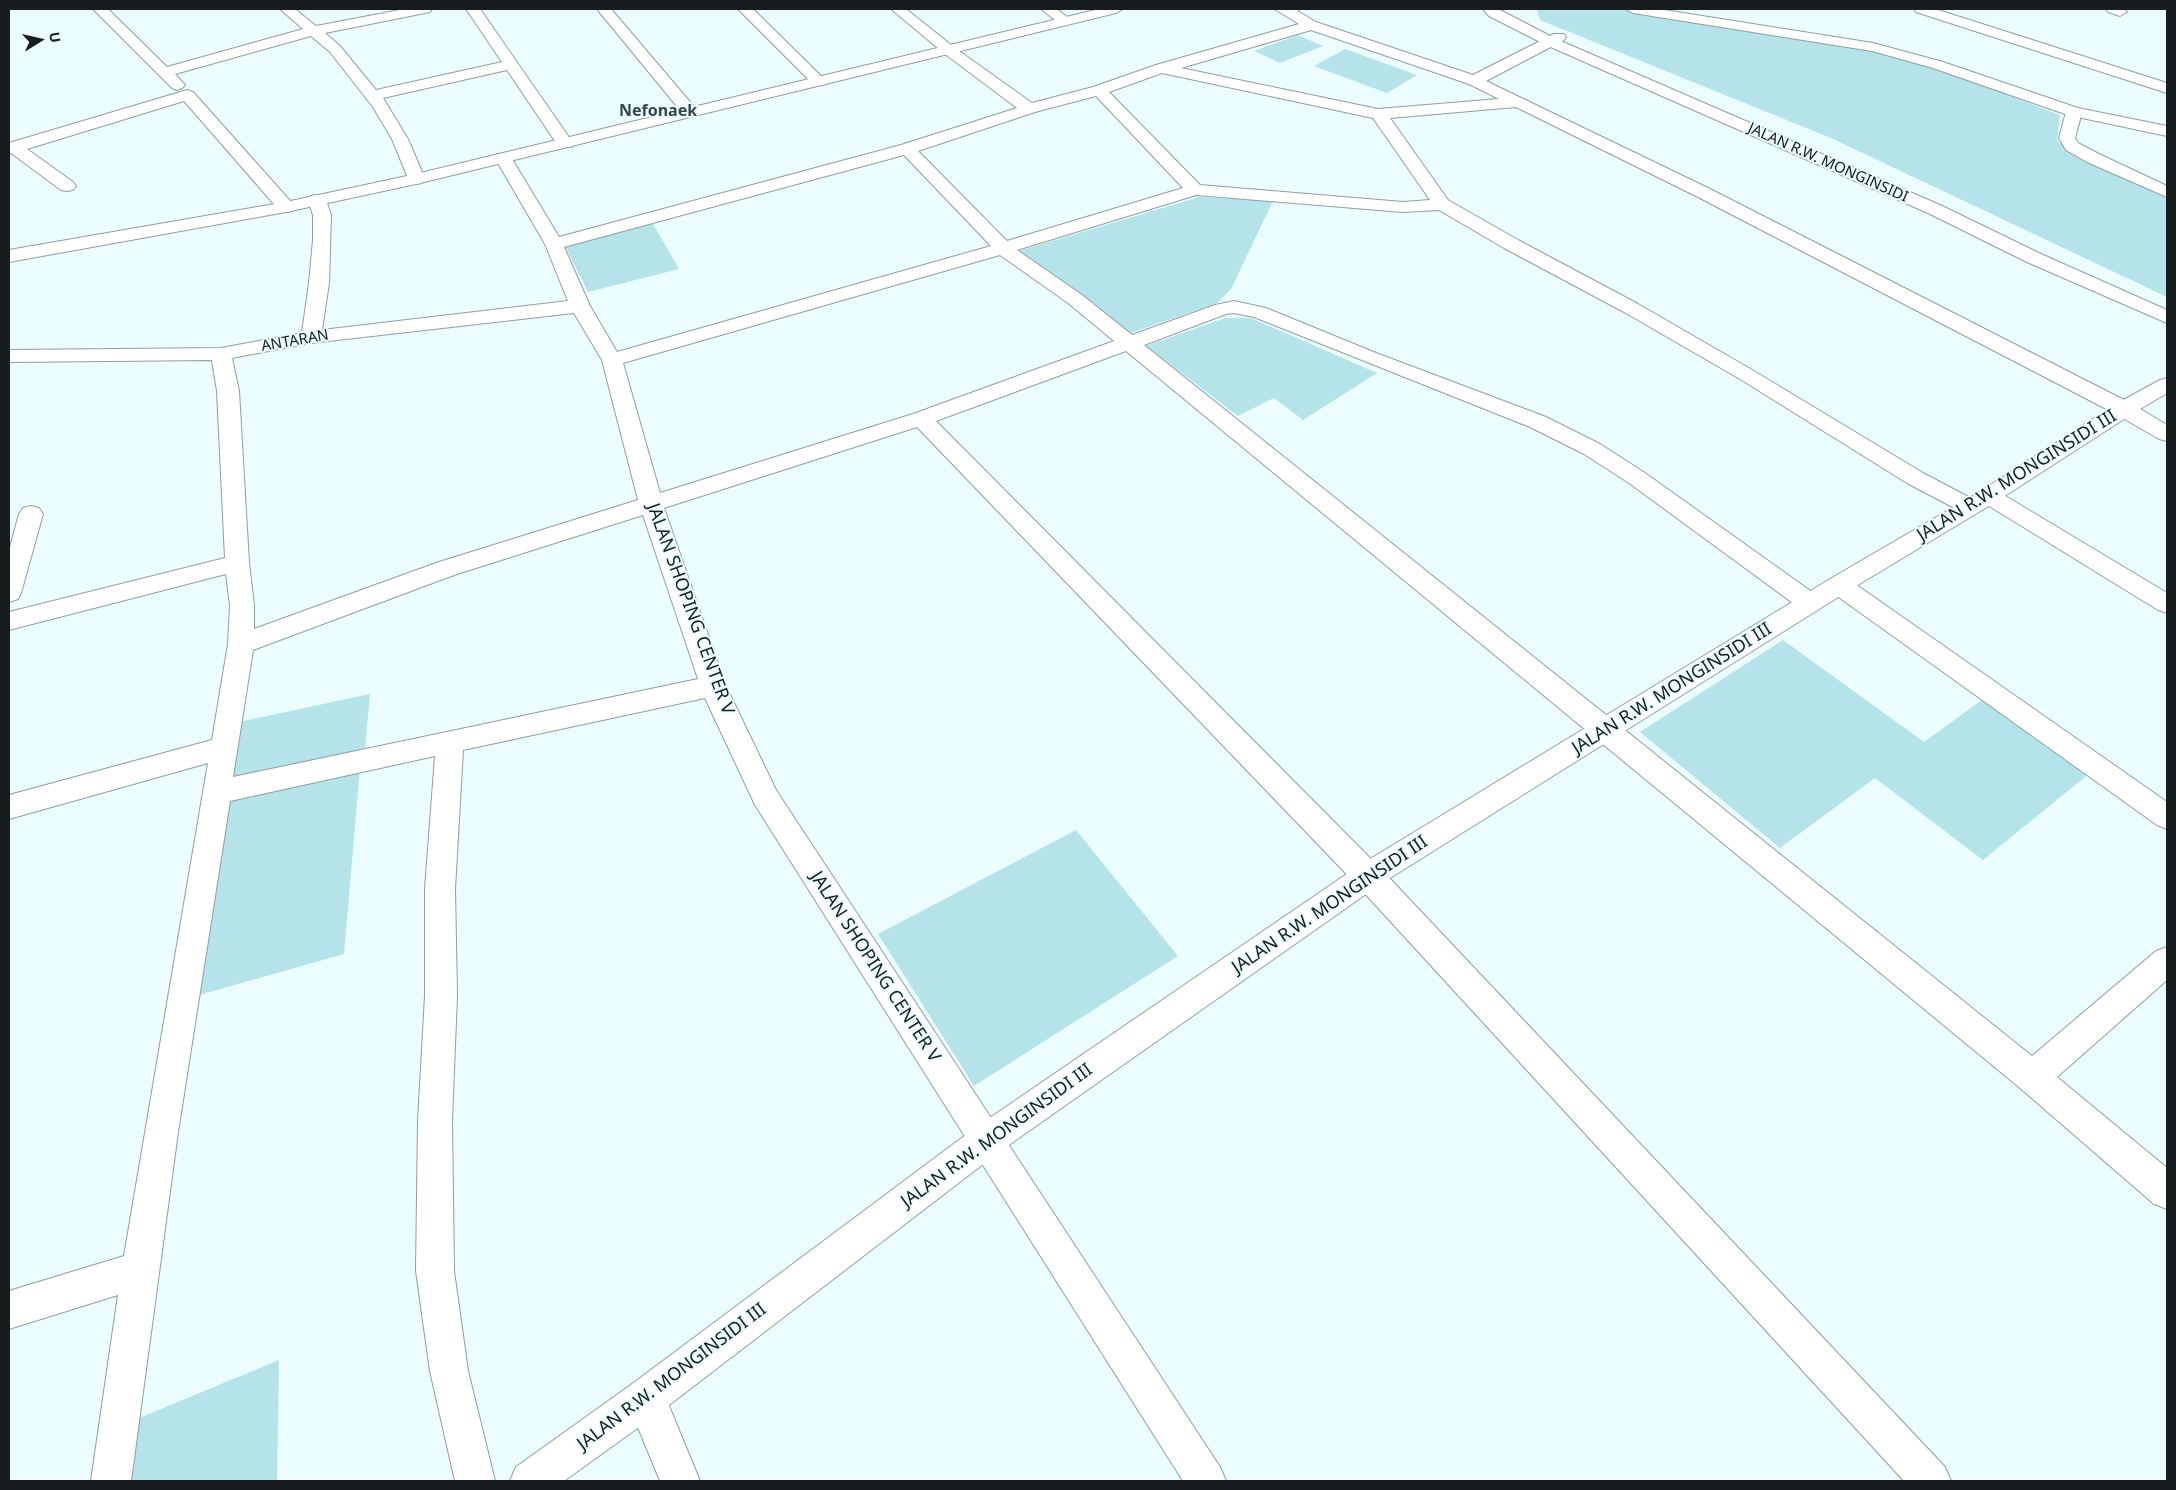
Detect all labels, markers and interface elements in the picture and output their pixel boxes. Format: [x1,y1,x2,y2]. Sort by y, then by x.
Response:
north arrow [15,15,65,65]
text: U [45,30,66,44]
district label: Nefonaek [619,101,697,121]
street label: JALAN R.W. MONGINSIDI [1745,119,1911,207]
street label: ANTARAN [260,326,330,356]
street label: JALAN R.W. MONGINSIDI III [1913,406,2121,546]
street label: JALAN SHOPING CENTER V [642,500,738,718]
street label: JALAN R.W. MONGINSIDI III [1568,619,1776,759]
street label: JALAN R.W. MONGINSIDI III [1228,831,1432,979]
street label: JALAN SHOPING CENTER V [805,868,945,1066]
street label: JALAN R.W. MONGINSIDI III [897,1059,1097,1213]
street label: JALAN R.W. MONGINSIDI III [573,1299,771,1455]

